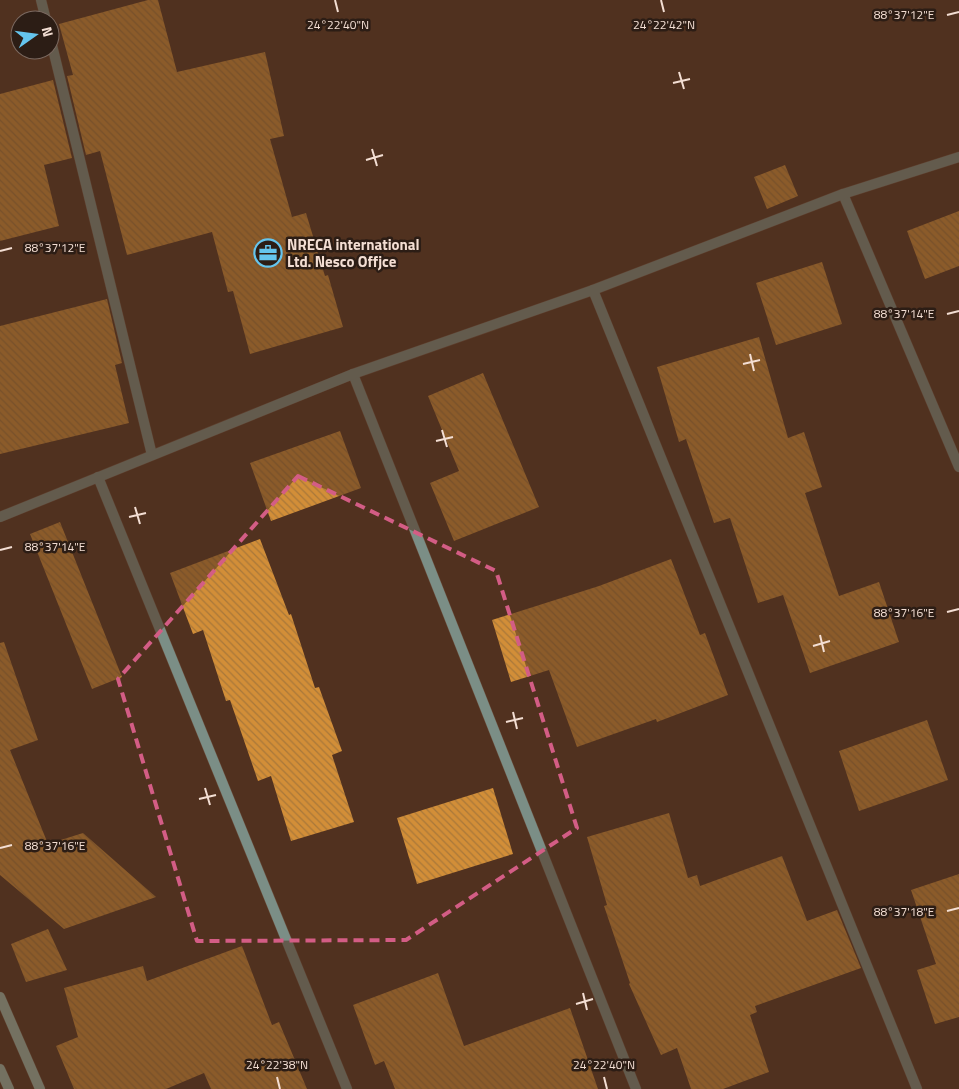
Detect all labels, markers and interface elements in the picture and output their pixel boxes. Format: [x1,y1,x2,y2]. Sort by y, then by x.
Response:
text: 88°37'12"E [874,5,935,24]
north arrow [10,10,60,60]
text: 24°22'40"N [307,15,369,34]
text: 24°22'42"N [633,15,695,34]
text: N [37,24,59,39]
place label: NRECA international Ltd. Nesco Offjce [287,233,420,273]
text: 88°37'12"E [25,238,86,257]
office icon: NRECA international Ltd. Nesco Offjce [253,238,283,268]
text: 88°37'14"E [874,304,935,323]
text: 88°37'14"E [25,537,86,556]
text: 88°37'16"E [874,603,935,622]
text: 88°37'16"E [25,836,86,855]
text: 88°37'18"E [874,902,935,921]
text: 24°22'38"N [246,1055,308,1074]
text: 24°22'40"N [573,1055,635,1074]

